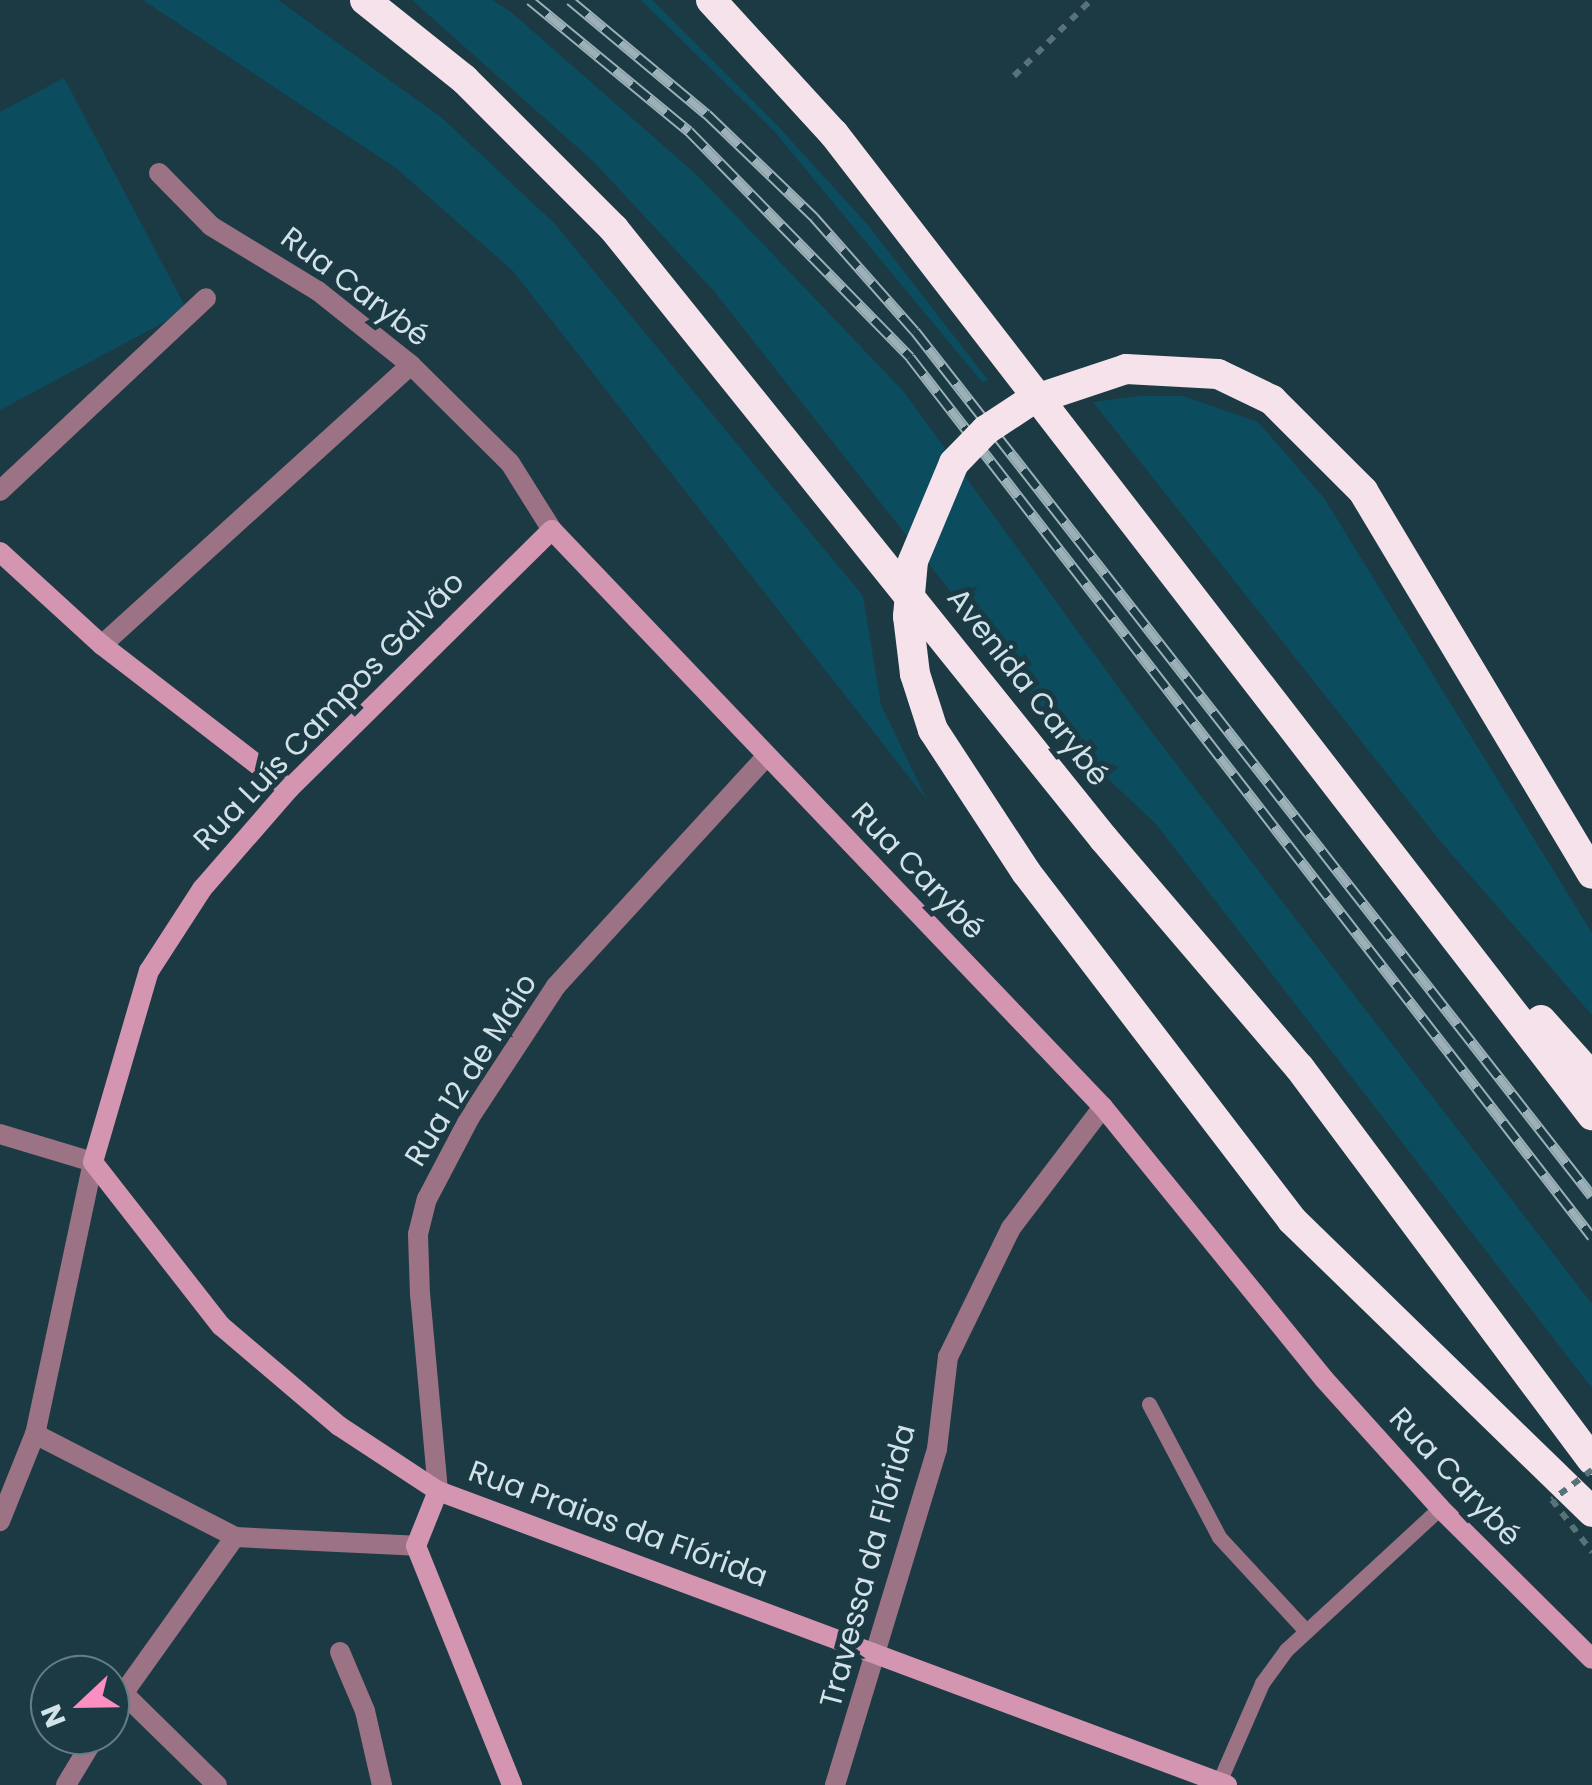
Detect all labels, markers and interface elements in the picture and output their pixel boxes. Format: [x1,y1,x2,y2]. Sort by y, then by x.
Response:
street label: Rua Carybé [274,220,436,354]
street label: Rua Luís Campos Galvão [186,564,472,858]
street label: Avenida Carybé [940,581,1116,793]
street label: Rua Carybé [844,795,992,947]
street label: Rua 12 de Maio [397,967,545,1173]
street label: Rua Carybé [1382,1400,1528,1554]
street label: Travessa da Flórida [813,1420,923,1712]
street label: Rua Praias da Flórida [464,1453,772,1595]
north arrow [30,1655,130,1755]
text: N [32,1699,76,1733]

